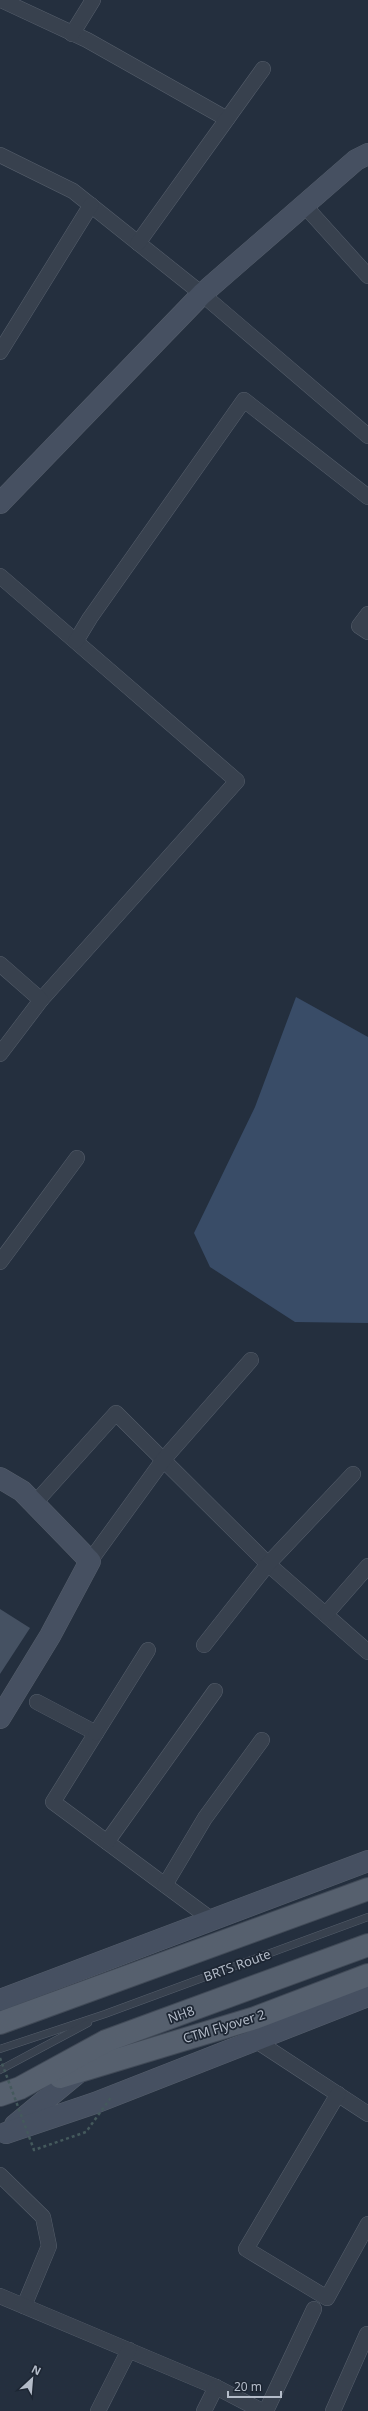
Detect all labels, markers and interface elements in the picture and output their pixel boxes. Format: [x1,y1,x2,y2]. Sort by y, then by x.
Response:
street label: BRTS Route [201,1945,273,1985]
street label: NH8 [165,2001,197,2027]
street label: CTM Flyover 2 [181,2005,267,2047]
north arrow [12,2359,52,2399]
text: N [29,2361,44,2378]
scale bar [228,2373,281,2399]
text: 20 m [234,2378,262,2395]

